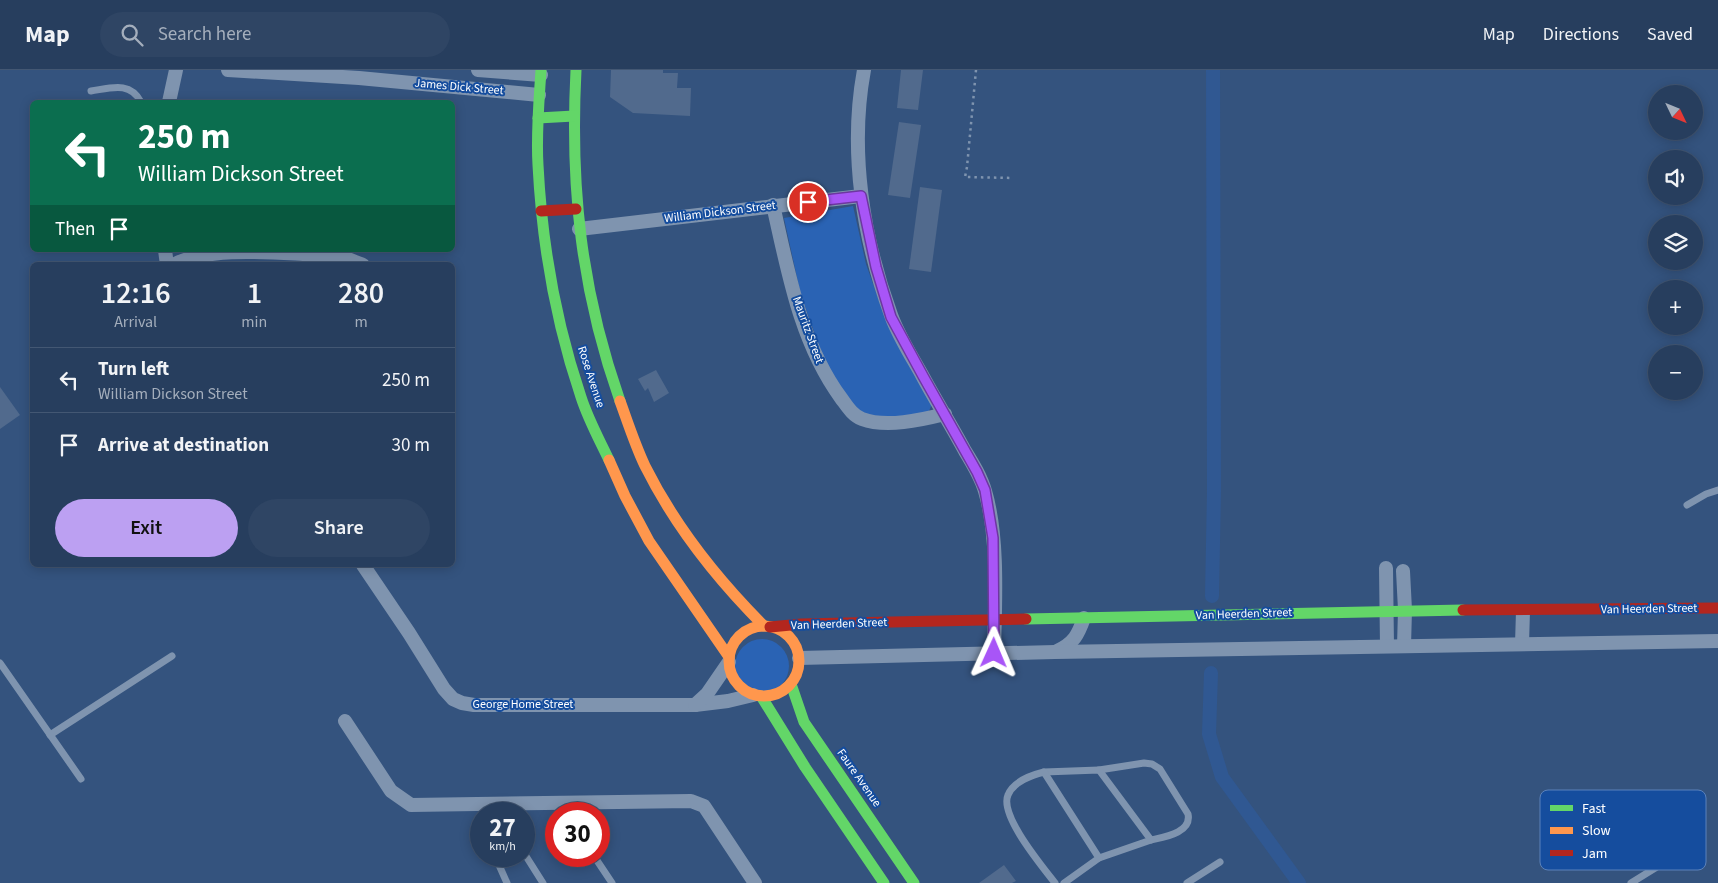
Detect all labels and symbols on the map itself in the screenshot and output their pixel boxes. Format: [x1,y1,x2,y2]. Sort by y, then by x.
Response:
street label: James Dick Street [414,75,504,99]
north arrow [1648,85,1702,140]
pin [787,181,829,223]
street label: William Dickson Street [663,197,777,227]
street label: Mauritz Street [788,294,828,366]
street label: Rose Avenue [573,344,609,410]
street label: Van Heerden Street [1601,600,1697,618]
street label: Van Heerden Street [1196,604,1292,624]
street label: Van Heerden Street [791,614,887,634]
position arrow [967,626,1019,678]
street label: George Home Street [473,696,573,713]
street label: Faure Avenue [833,745,885,811]
legend [1540,790,1706,870]
text: Fast [1582,799,1606,819]
speed limit sign: 30 [545,802,610,867]
text: Slow [1582,821,1611,841]
text: Jam [1582,844,1607,864]

